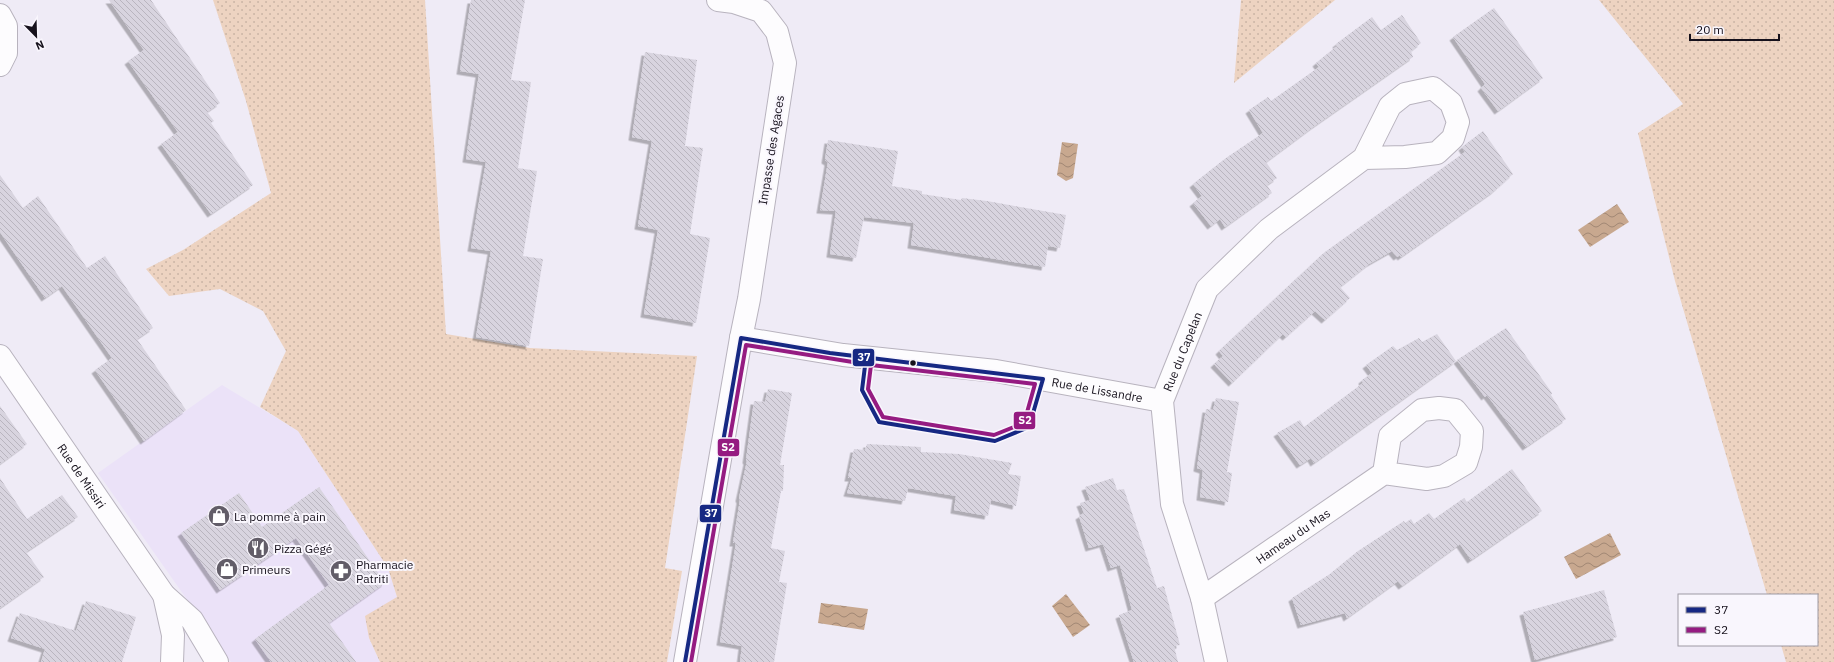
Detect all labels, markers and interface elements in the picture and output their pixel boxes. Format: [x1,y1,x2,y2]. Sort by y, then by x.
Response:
north arrow [16,16,56,56]
scale bar [1690,16,1779,42]
text: 20 m [1696,22,1724,37]
text: N [33,37,46,53]
street label: Impasse des Agaces [755,94,787,206]
street label: Rue du Capelan [1159,309,1205,394]
line badge: 37 [852,348,875,367]
text: 37 [857,350,871,364]
unlabelled marker [908,358,918,368]
street label: Rue de Lissandre [1051,374,1144,405]
line badge: S2 [1013,411,1036,430]
text: S2 [1018,413,1032,427]
line badge: S2 [717,438,740,457]
street label: Rue de Missiri [55,440,109,511]
text: S2 [721,440,735,454]
shop icon: La pomme à pain [206,503,232,529]
line badge: 37 [699,504,722,523]
street label: Hameau du Mas [1253,505,1333,566]
text: 37 [704,506,718,520]
place label: La pomme à pain [234,509,326,524]
restaurant icon: Pizza Gégé [245,535,271,561]
place label: Pizza Gégé [274,541,333,556]
shop icon: Primeurs [214,556,240,582]
place label: Pharmacie Patriti [356,557,414,586]
pharmacy icon: Pharmacie Patriti [328,558,354,584]
place label: Primeurs [242,562,291,577]
legend [1678,594,1818,646]
text: 37 [1714,602,1728,617]
text: S2 [1714,622,1728,637]

